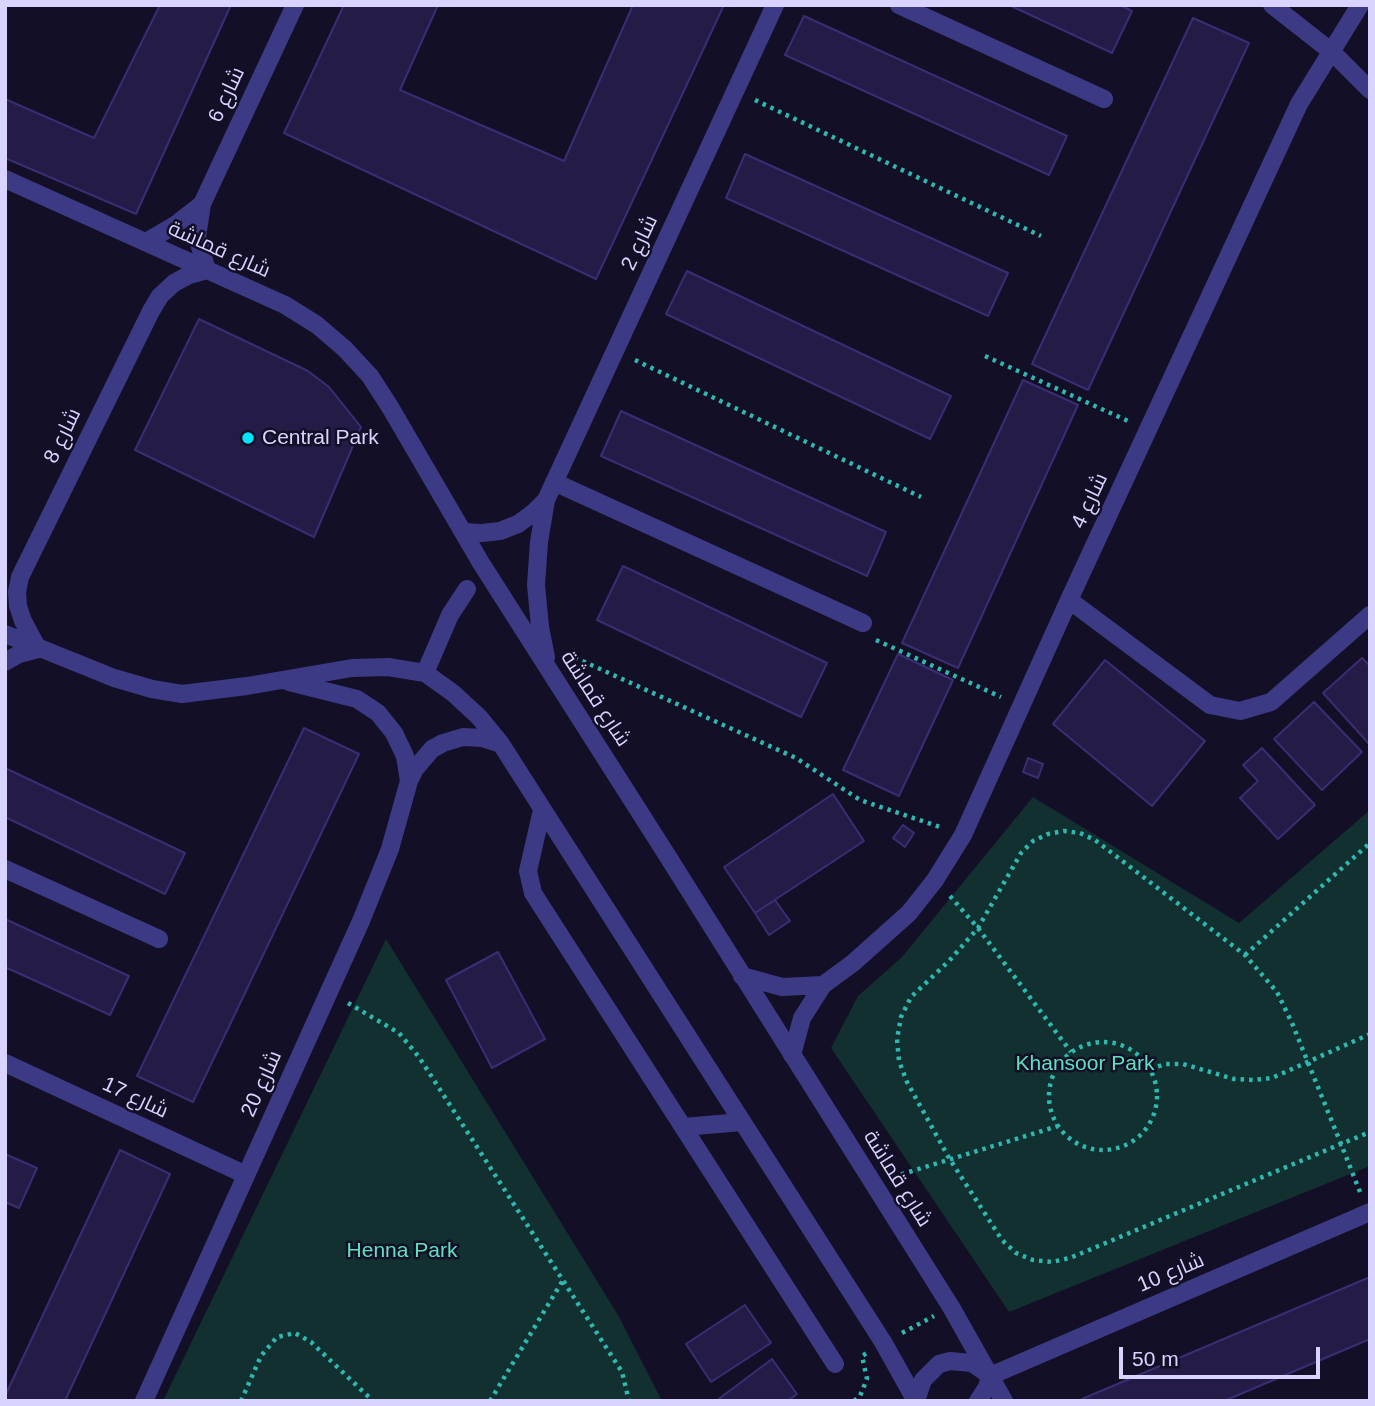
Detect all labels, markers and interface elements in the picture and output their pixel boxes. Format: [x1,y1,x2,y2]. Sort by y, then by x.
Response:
street label: شارع 6 [203,63,251,127]
street label: شارع 2 [616,211,664,275]
street label: شارع قماشة [164,216,274,284]
street label: شارع 8 [39,404,87,468]
place label: Central Park [262,425,379,451]
marker: Central Park [240,430,256,446]
street label: شارع 4 [1066,469,1114,533]
street label: شارع قماشة [555,646,635,752]
street label: شارع 20 [236,1047,288,1121]
park label: Khansoor Park [1016,1051,1154,1077]
street label: شارع 17 [98,1072,172,1124]
street label: شارع قماشة [857,1126,937,1232]
park label: Henna Park [347,1238,457,1264]
street label: شارع 10 [1134,1248,1208,1298]
scale bar [1123,1332,1324,1376]
text: 50 m [1132,1347,1179,1370]

